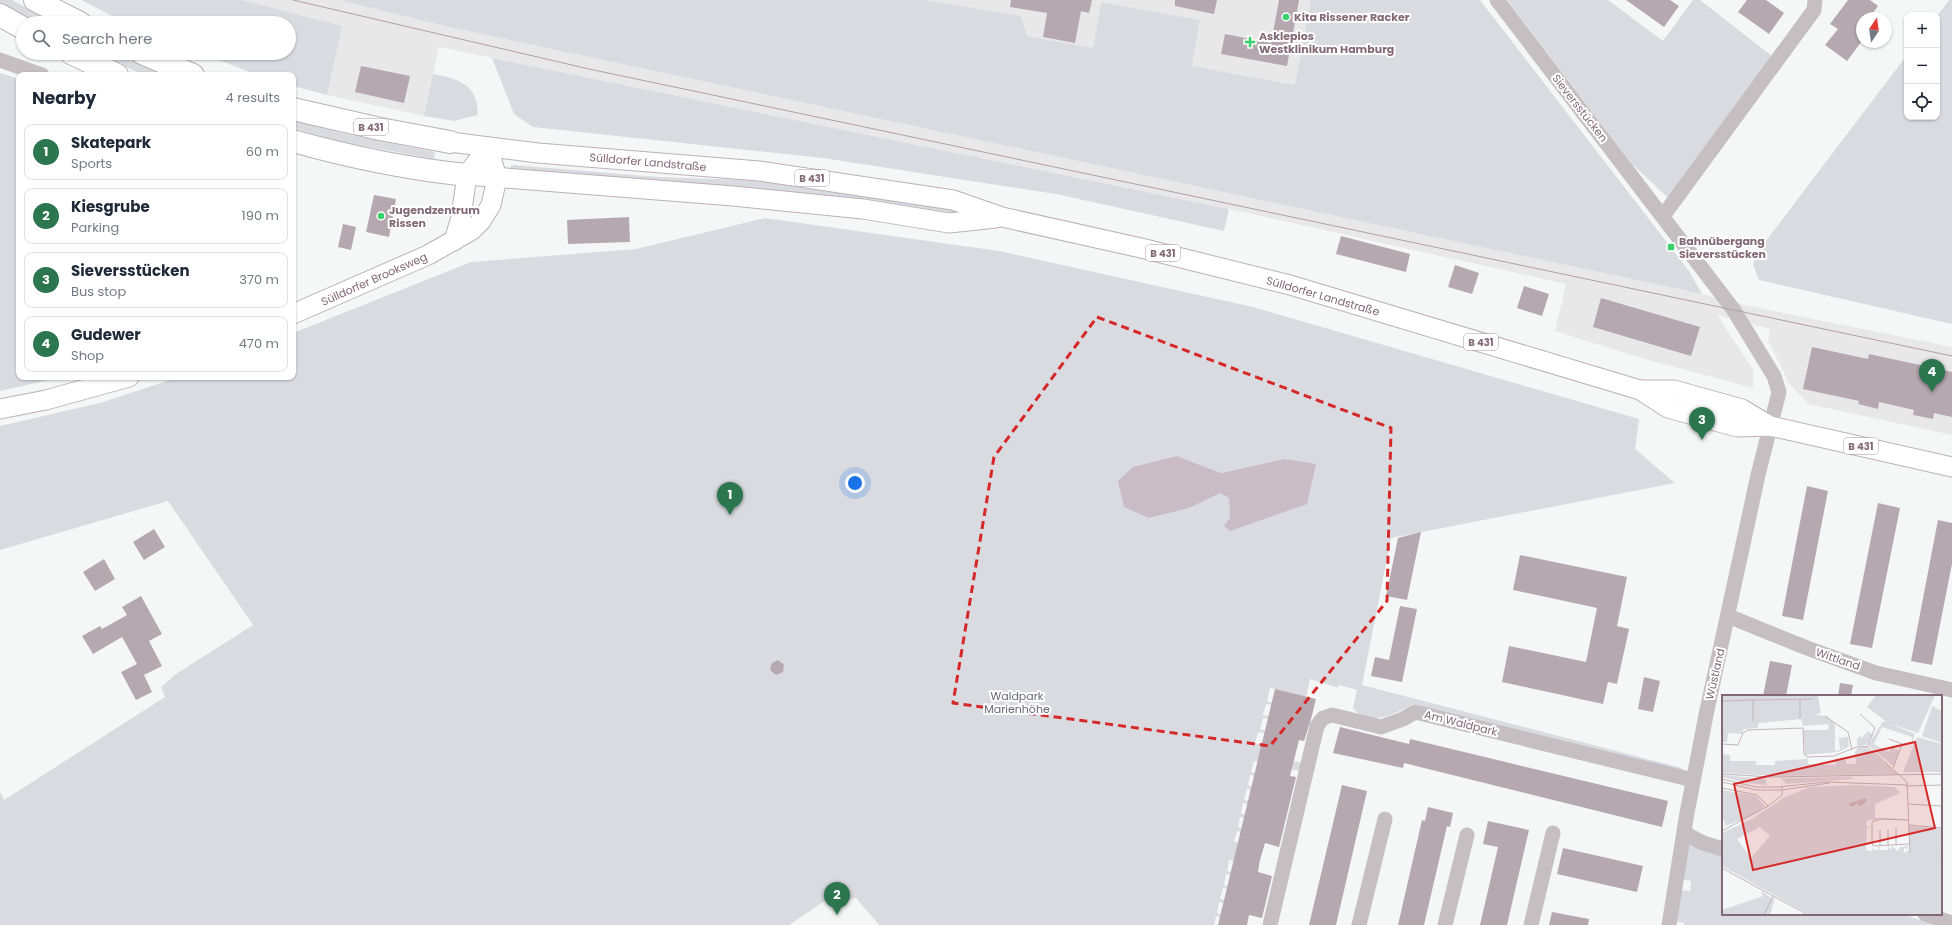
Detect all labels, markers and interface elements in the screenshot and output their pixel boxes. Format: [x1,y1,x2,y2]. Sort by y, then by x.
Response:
place label: Kita Rissener Racker [1294,9,1410,25]
marker: Kita Rissener Racker [1281,12,1291,22]
north arrow [1856,12,1892,48]
map controls [1904,12,1940,120]
button: + [1904,12,1940,48]
search box [16,16,296,60]
icon: search [30,27,52,49]
text: Search here [62,28,152,49]
place label: Asklepios Westklinikum Hamburg [1259,28,1394,57]
marker: Asklepios Westklinikum Hamburg [1244,36,1256,48]
button: − [1904,48,1940,84]
street label: Sieversstücken [1549,71,1611,145]
button: locate [1904,84,1940,120]
text: Nearby [32,86,96,110]
text: 4 results [226,88,280,107]
road number: B 431 [354,119,388,135]
text: Skatepark [71,132,151,153]
text: 1 [44,142,48,161]
text: 60 m [246,142,279,161]
street label: Sülldorfer Landstraße [589,149,707,175]
text: Sports [71,154,112,173]
road number: B 431 [795,170,829,186]
text: Kiesgrube [71,196,150,217]
place label: Jugendzentrum Rissen [389,202,480,231]
text: 2 [42,206,50,225]
text: 190 m [242,206,279,225]
marker: Jugendzentrum Rissen [376,211,386,221]
text: Parking [71,218,119,237]
place label: Bahnübergang Sieversstücken [1679,233,1766,262]
marker: Bahnübergang Sieversstücken [1666,242,1676,252]
road number: B 431 [1146,245,1180,261]
street label: Sülldorfer Brooksweg [318,248,430,310]
text: Sieversstücken [71,260,190,281]
text: 3 [42,270,50,289]
text: 370 m [239,270,279,289]
street label: Sülldorfer Landstraße [1264,272,1382,320]
text: Bus stop [71,282,126,301]
text: Gudewer [71,324,141,345]
text: 4 [42,334,50,353]
text: 470 m [239,334,279,353]
road number: B 431 [1464,334,1498,350]
text: Shop [71,346,104,365]
pin: 4 [1919,359,1945,392]
pin: 3 [1689,407,1715,440]
road number: B 431 [1844,438,1878,454]
your location [845,473,865,493]
pin: 1 [717,482,743,515]
street label: Wittland [1814,644,1862,674]
street label: Wüstland [1701,647,1729,701]
park label: Waldpark Marienhöhe [984,688,1050,717]
inset map [1722,695,1942,915]
street label: Am Waldpark [1423,706,1499,740]
pin: 2 [824,882,850,915]

